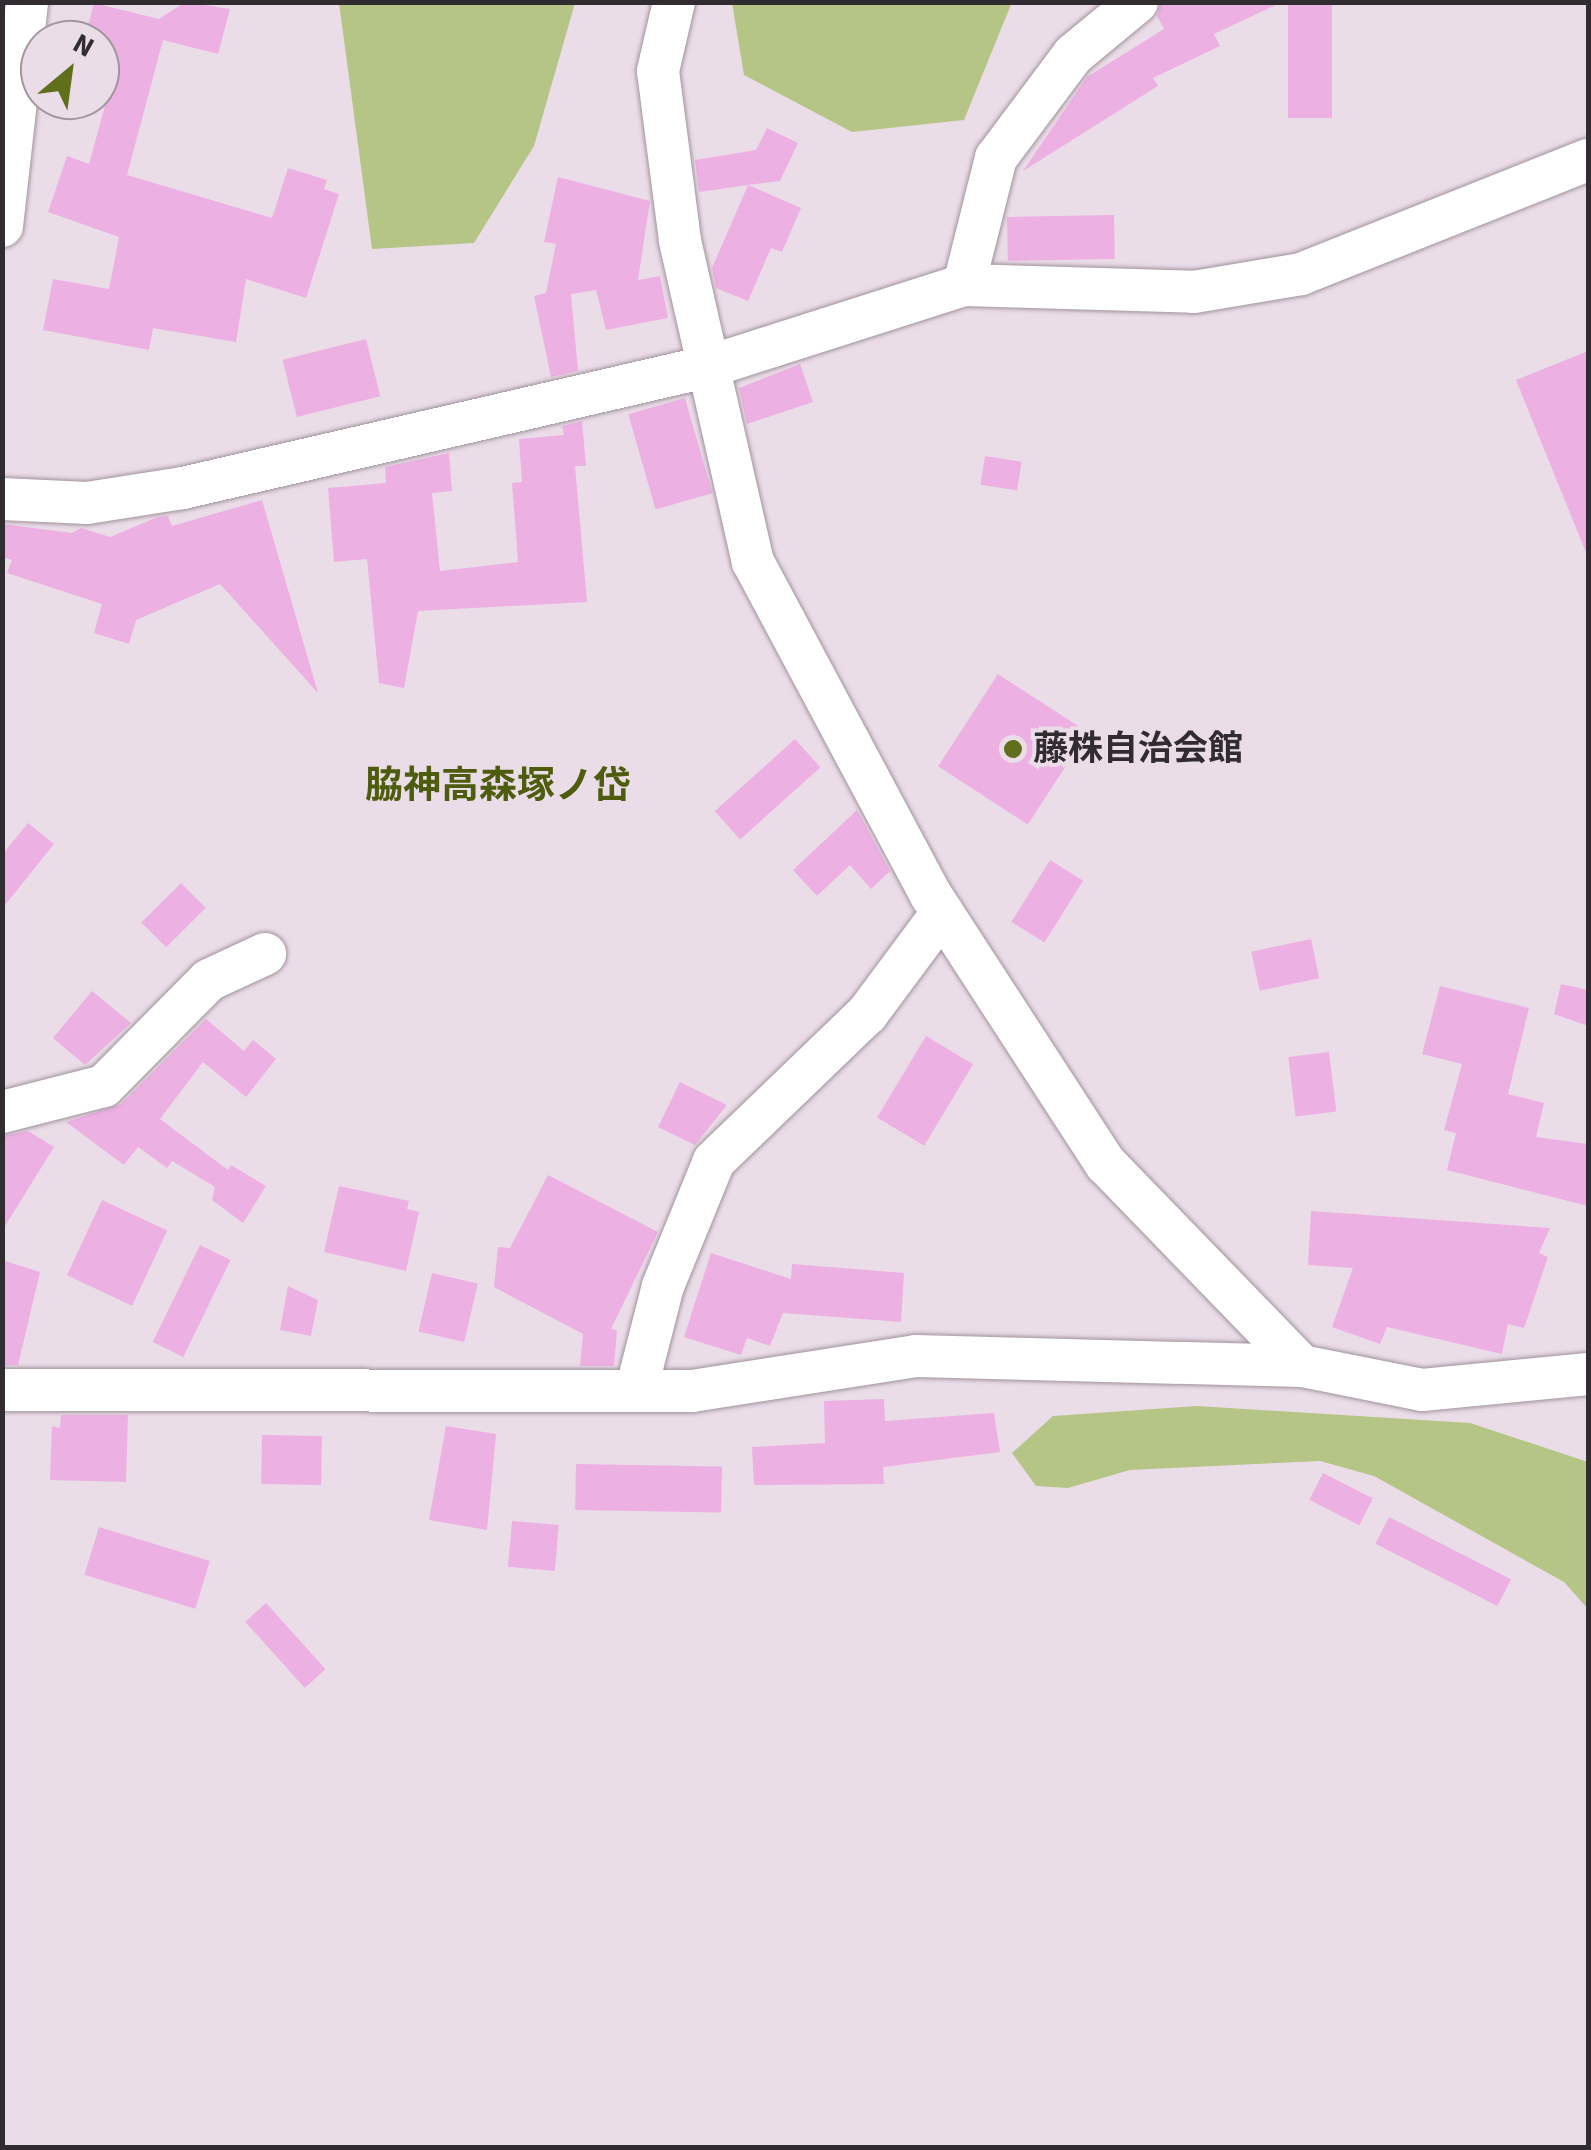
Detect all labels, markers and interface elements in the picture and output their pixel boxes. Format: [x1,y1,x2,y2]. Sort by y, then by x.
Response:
north arrow [20,20,120,120]
text: N [66,24,101,68]
place label: 藤株自治会館 [1033,728,1243,770]
marker: 藤株自治会館 [1002,738,1024,760]
district label: 脇神高森塚ノ岱 [365,764,631,810]

